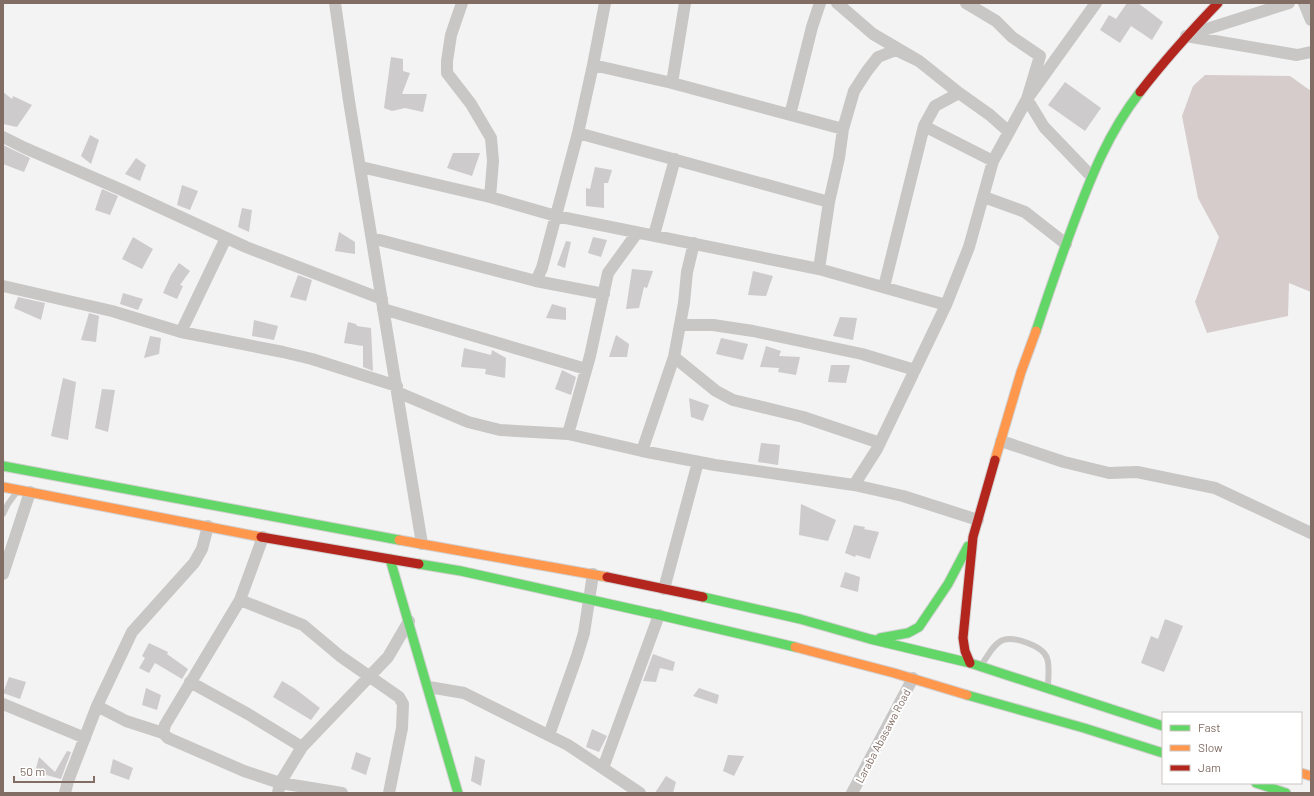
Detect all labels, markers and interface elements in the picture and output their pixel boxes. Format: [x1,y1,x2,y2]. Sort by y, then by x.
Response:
street label: Laraba Abasawa Road [852,687,913,785]
legend [1162,712,1302,784]
text: Fast [1198,720,1221,734]
text: Slow [1198,740,1223,754]
scale bar [14,758,94,784]
text: Jam [1198,760,1221,774]
text: 50 m [20,764,45,778]

